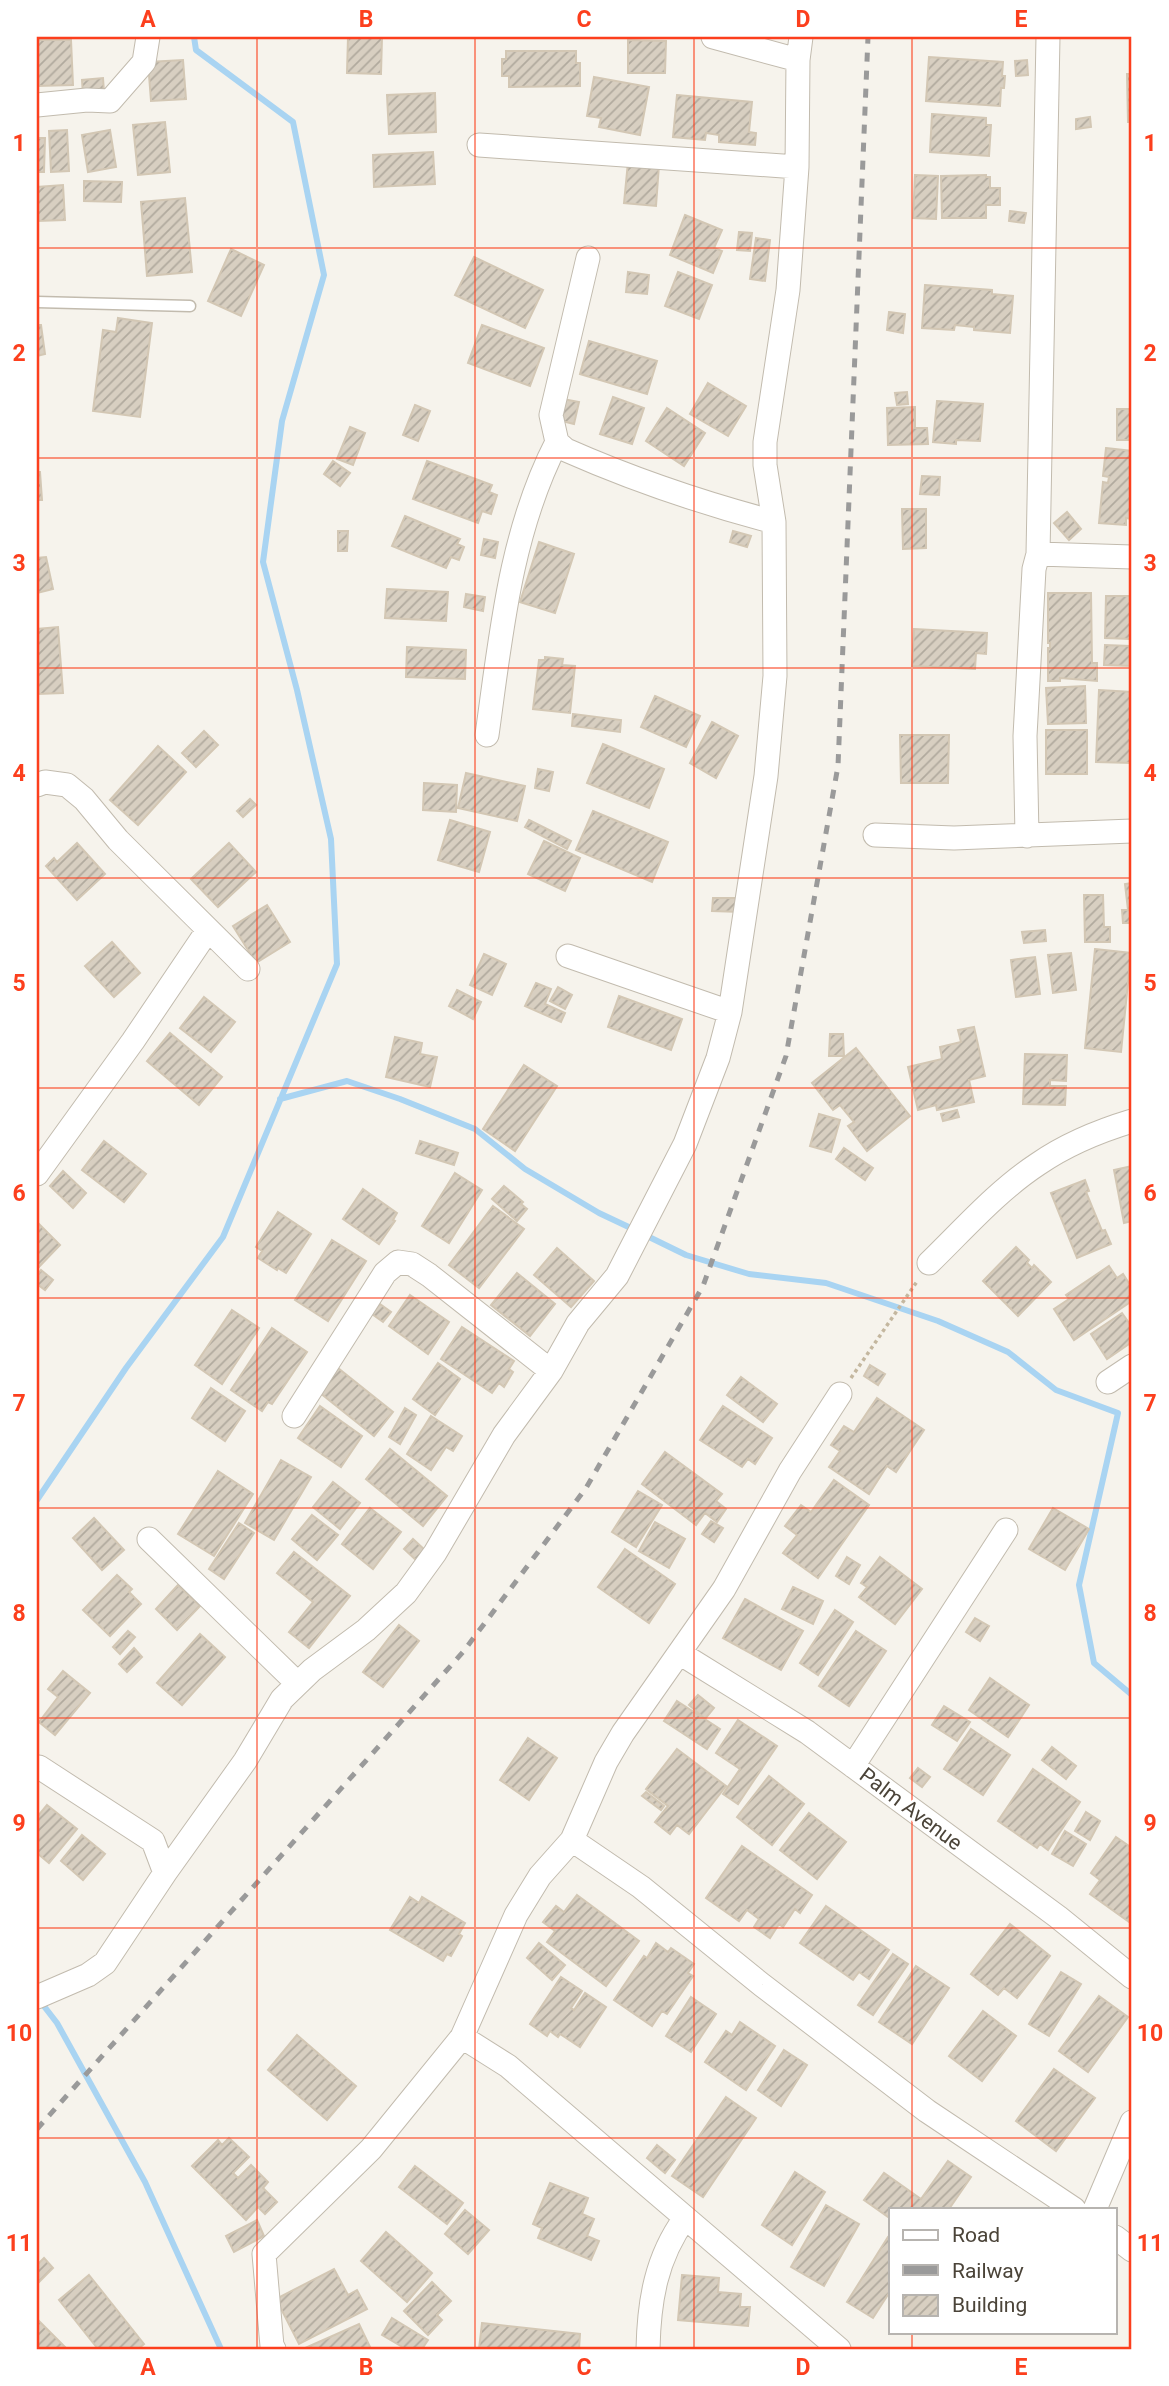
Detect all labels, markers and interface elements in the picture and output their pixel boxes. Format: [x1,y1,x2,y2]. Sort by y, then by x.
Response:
text: A [140,6,156,33]
text: B [359,6,373,33]
text: C [576,6,592,33]
text: D [796,6,810,33]
text: E [1015,6,1028,33]
text: 1 [12,130,26,157]
text: 1 [1143,130,1157,157]
text: 2 [12,340,26,367]
text: 2 [1143,340,1157,367]
text: 3 [12,550,26,577]
text: 3 [1143,550,1157,577]
text: 4 [12,760,26,787]
text: 4 [1143,760,1157,787]
text: 5 [12,970,26,997]
text: 5 [1143,970,1157,997]
text: 6 [12,1180,26,1207]
text: 6 [1143,1180,1157,1207]
text: 7 [12,1390,26,1417]
text: 7 [1143,1390,1157,1417]
text: 8 [12,1600,26,1627]
text: 8 [1143,1600,1157,1627]
street label: Palm Avenue [855,1763,967,1855]
text: 9 [12,1810,26,1837]
text: 9 [1143,1810,1157,1837]
text: 10 [6,2020,32,2047]
text: 10 [1137,2020,1163,2047]
legend [889,2208,1116,2334]
text: Road [952,2223,1000,2247]
text: 11 [6,2230,32,2257]
text: 11 [1137,2230,1163,2257]
text: Railway [952,2259,1024,2283]
text: Building [952,2293,1027,2317]
text: A [140,2354,156,2381]
text: B [359,2354,373,2381]
text: C [576,2354,592,2381]
text: D [796,2354,810,2381]
text: E [1015,2354,1028,2381]

